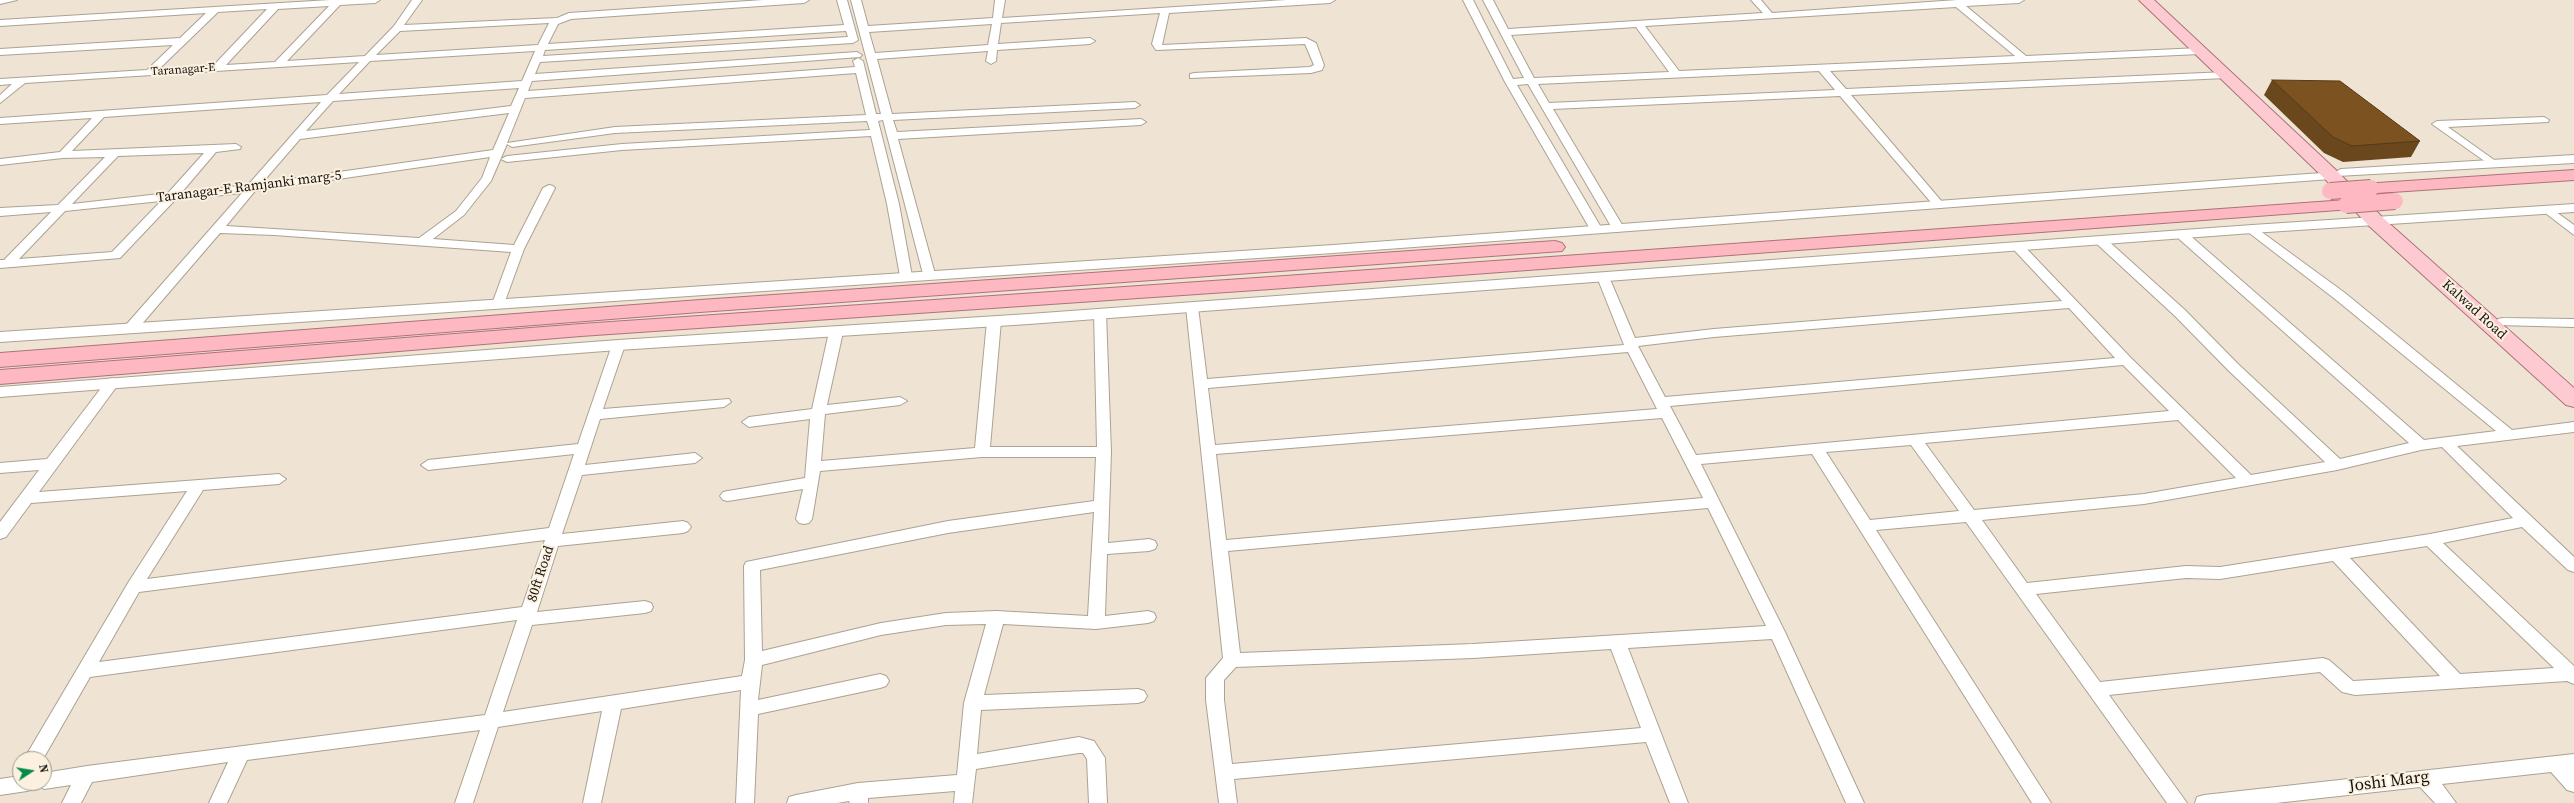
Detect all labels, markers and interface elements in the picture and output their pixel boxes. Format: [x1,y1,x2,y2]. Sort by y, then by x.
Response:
street label: Taranagar-E [150,61,216,79]
street label: Taranagar-E Ramjanki marg-5 [156,167,342,207]
street label: Kalwad Road [2438,277,2510,343]
street label: 80ft Road [524,544,558,604]
north arrow [12,751,52,791]
text: N [35,763,51,774]
street label: Joshi Marg [2347,767,2431,797]

